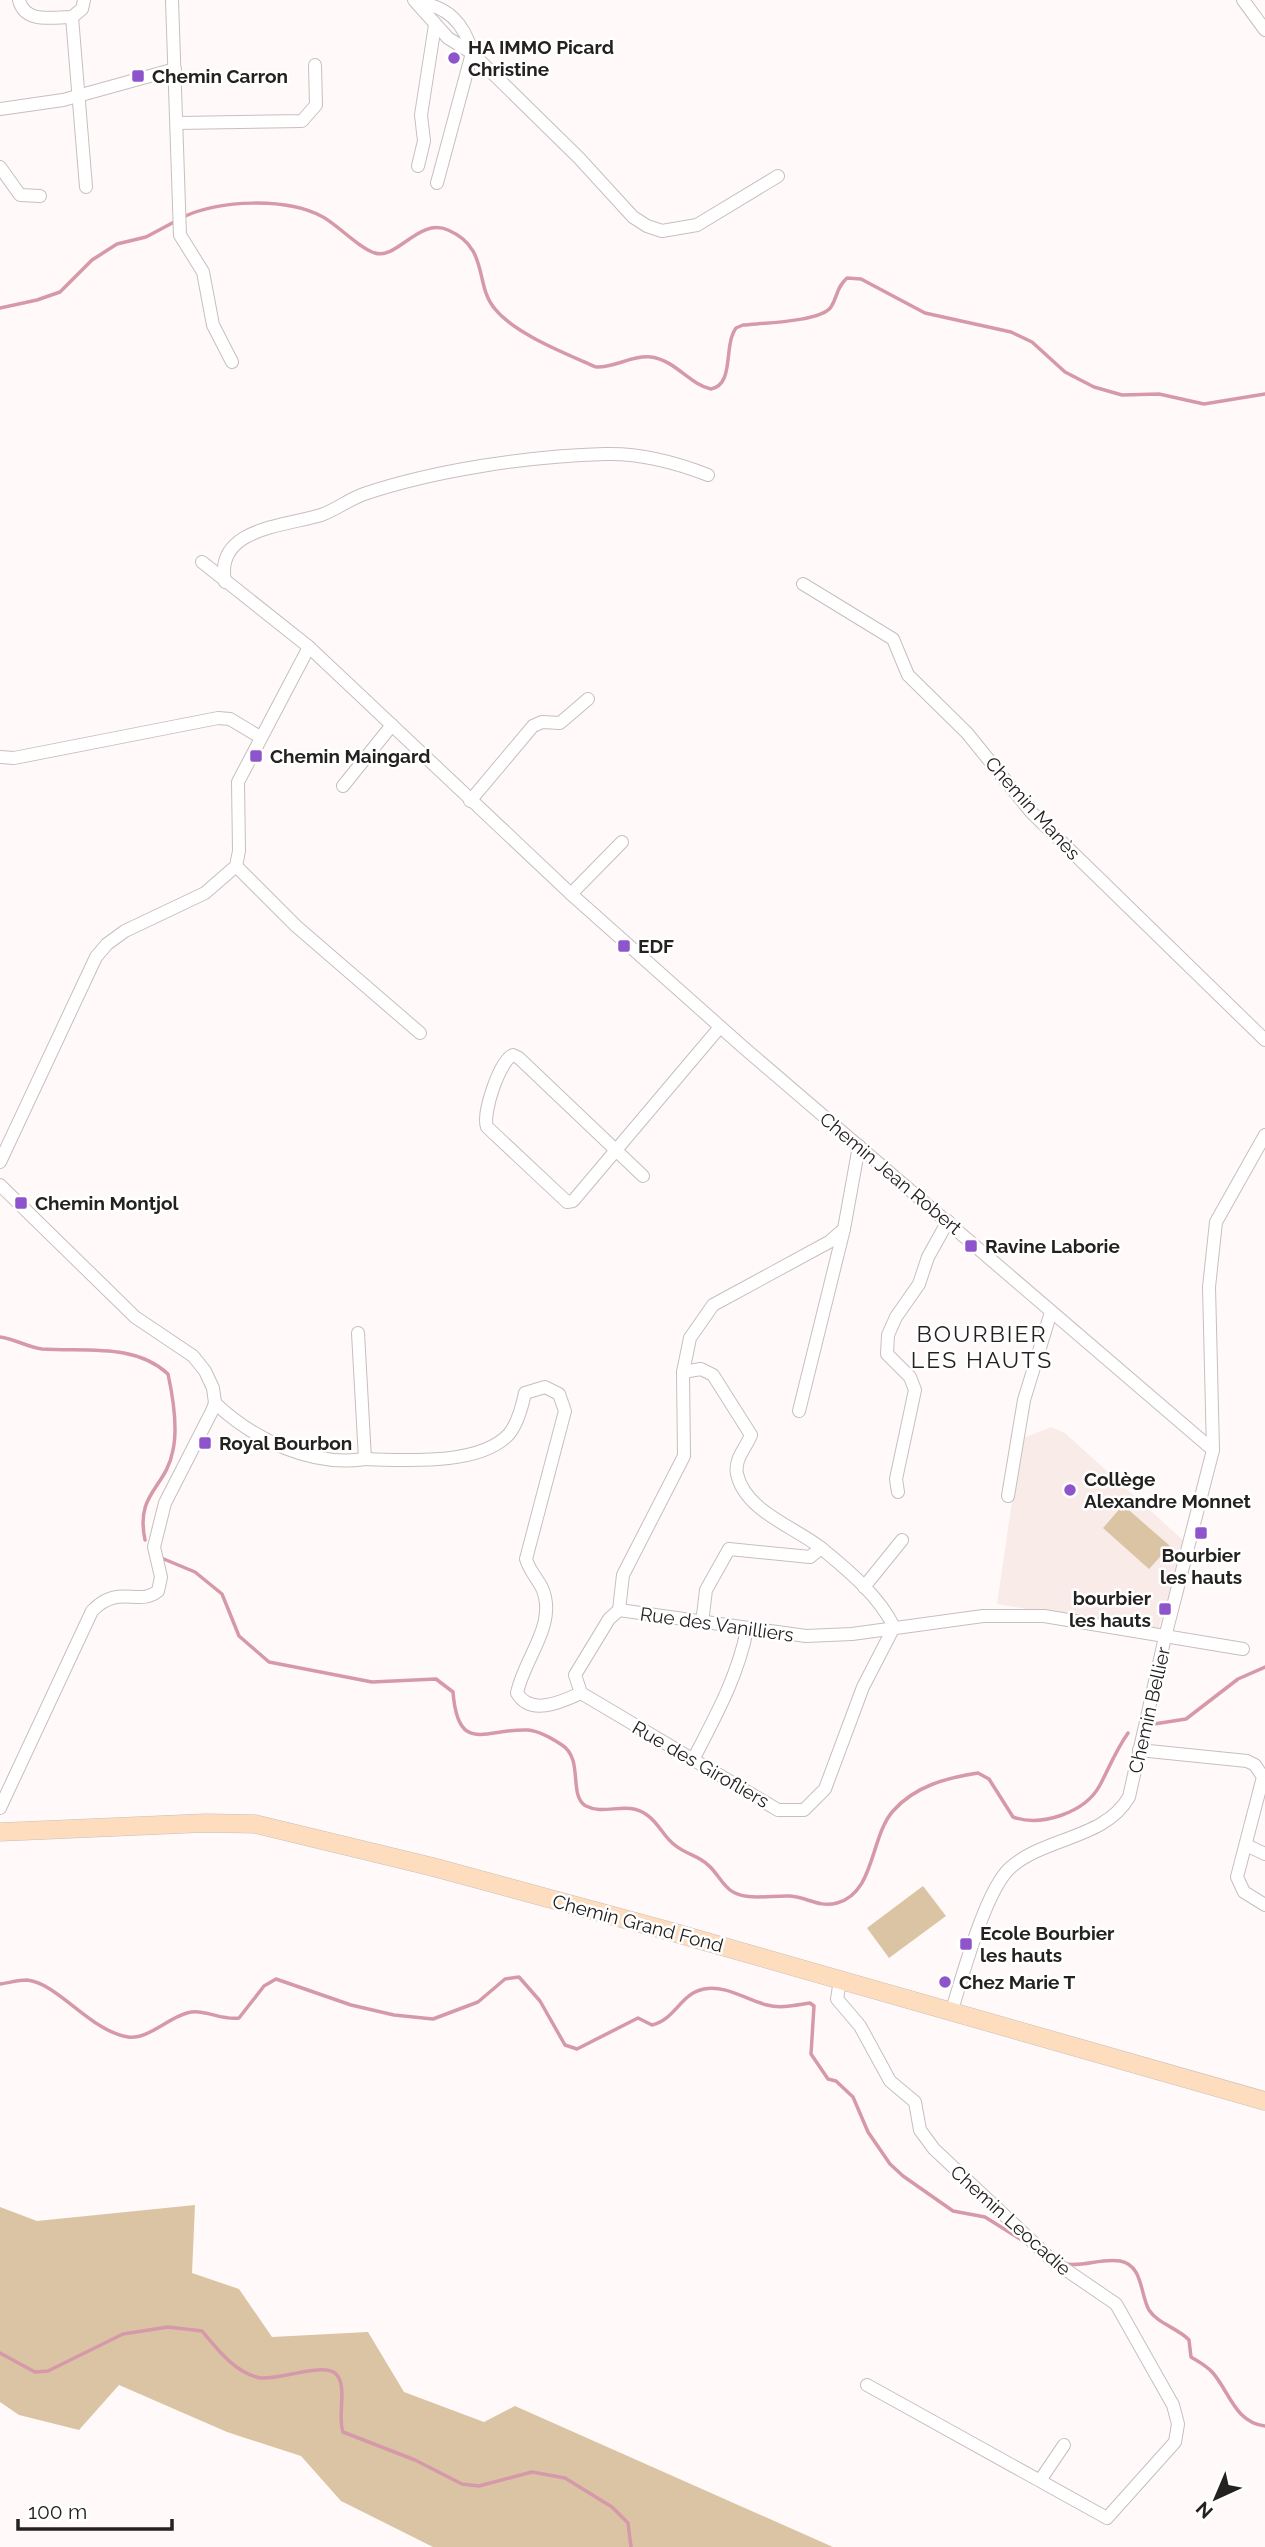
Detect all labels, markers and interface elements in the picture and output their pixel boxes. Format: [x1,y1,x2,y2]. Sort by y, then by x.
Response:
place label: HA IMMO Picard Christine [468,36,614,80]
marker: HA IMMO Picard Christine [446,50,462,66]
place label: Chemin Carron [152,65,288,87]
marker: Chemin Carron [130,68,146,84]
place label: Chemin Maingard [270,745,430,767]
marker: Chemin Maingard [248,748,264,764]
street label: Chemin Manès [981,752,1085,864]
place label: EDF [638,935,674,957]
marker: EDF [616,938,632,954]
street label: Chemin Jean Robert [816,1107,967,1239]
place label: Chemin Montjol [35,1192,179,1214]
marker: Chemin Montjol [13,1195,29,1211]
place label: Ravine Laborie [985,1235,1120,1257]
marker: Ravine Laborie [963,1238,979,1254]
district label: BOURBIER LES HAUTS [911,1320,1053,1373]
place label: Royal Bourbon [219,1432,352,1454]
marker: Royal Bourbon [197,1435,213,1451]
place label: Collège Alexandre Monnet [1084,1468,1252,1512]
marker: Collège Alexandre Monnet [1062,1482,1078,1498]
marker: Bourbier les hauts [1193,1525,1209,1541]
place label: Bourbier les hauts [1160,1544,1242,1588]
place label: bourbier les hauts [1069,1587,1152,1631]
marker: bourbier les hauts [1157,1601,1173,1617]
street label: Rue des Vanilliers [639,1602,795,1646]
street label: Chemin Bellier [1124,1644,1174,1775]
street label: Rue des Girofliers [629,1716,773,1812]
street label: Chemin Grand Fond [550,1890,726,1956]
place label: Ecole Bourbier les hauts [980,1922,1115,1966]
marker: Ecole Bourbier les hauts [958,1936,974,1952]
place label: Chez Marie T [959,1971,1076,1993]
marker: Chez Marie T [937,1974,953,1990]
street label: Chemin Leocadie [946,2160,1076,2280]
north arrow [1181,2463,1251,2533]
scale bar [18,2488,172,2532]
text: N [1191,2497,1217,2523]
text: 100 m [28,2499,87,2524]

